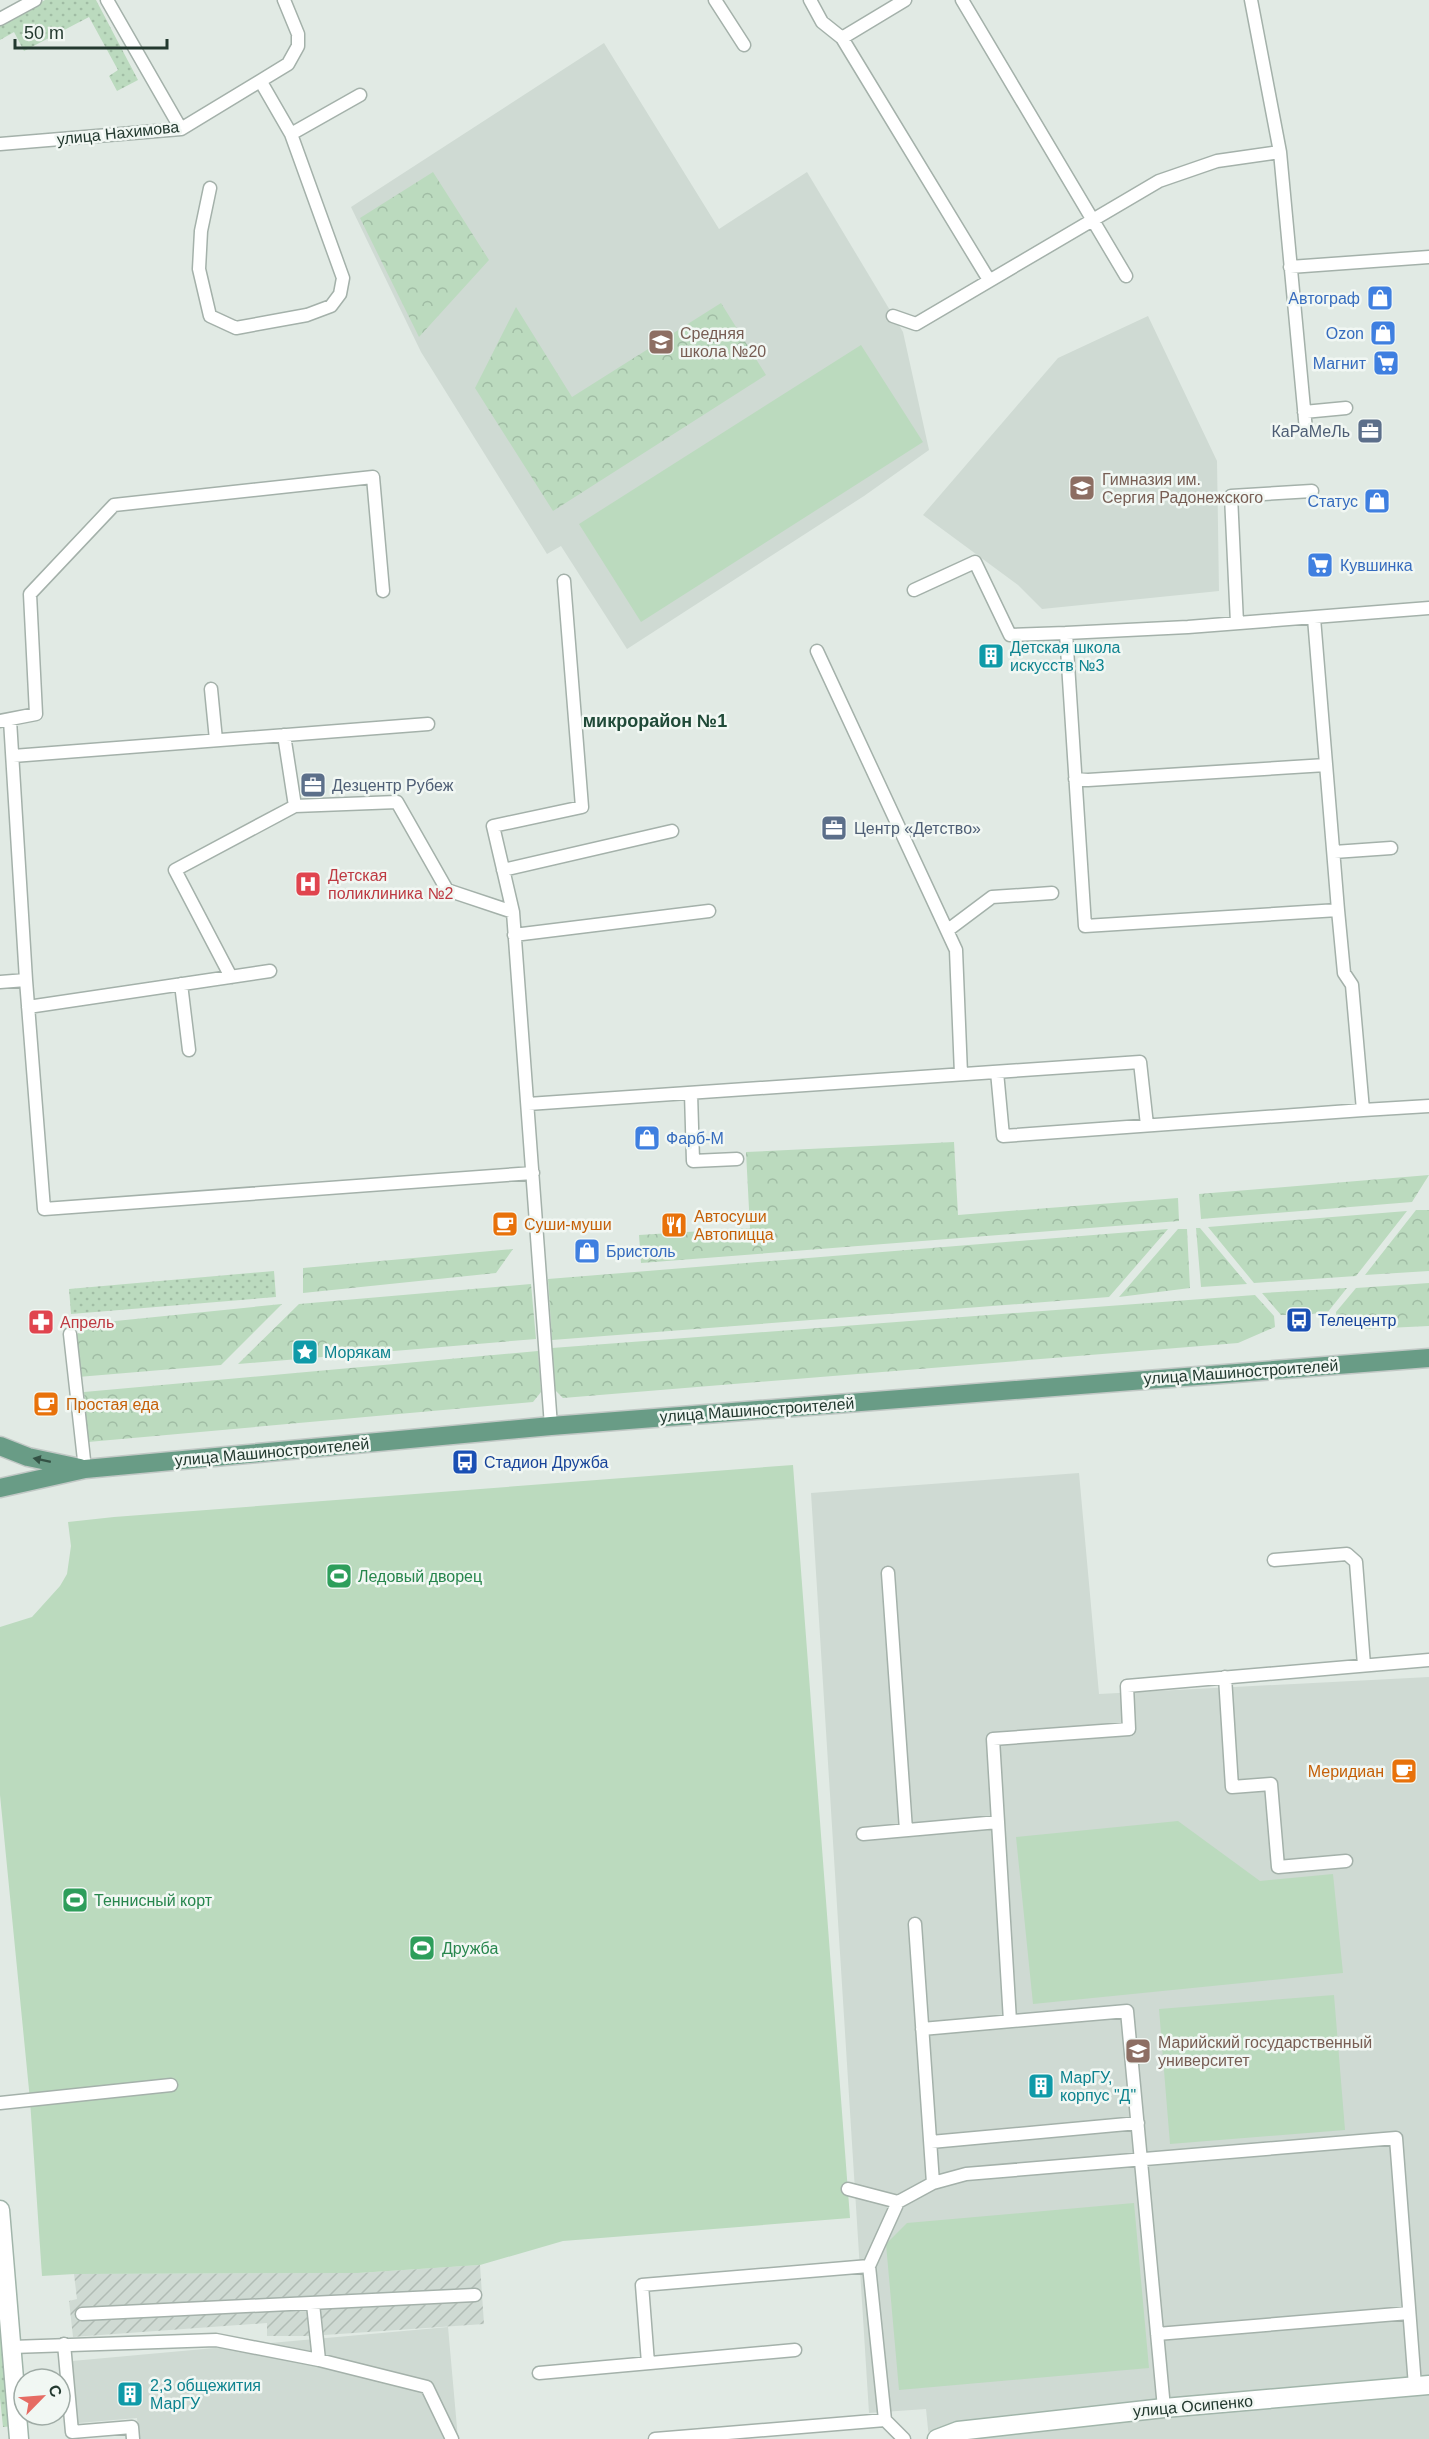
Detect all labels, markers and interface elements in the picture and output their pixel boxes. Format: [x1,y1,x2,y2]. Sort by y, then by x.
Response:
scale bar [15,12,166,50]
text: 50 m [24,23,64,43]
street label: улица Нахимова [56,118,180,148]
shop icon: Автограф [1365,283,1395,313]
place label: Автограф [1288,290,1360,307]
shop icon: Ozon [1368,318,1398,348]
place label: Средняя школа №20 [680,325,766,360]
place label: Ozon [1326,325,1364,342]
school or university icon: Средняя школа №20 [646,327,676,357]
supermarket icon: Магнит [1371,348,1401,378]
place label: Магнит [1313,355,1367,372]
office icon: КаРаМеЛь [1355,416,1385,446]
place label: КаРаМеЛь [1272,423,1350,440]
place label: Гимназия им. Сергия Радонежского [1102,471,1263,506]
school or university icon: Гимназия им. Сергия Радонежского [1067,473,1097,503]
shop icon: Статус [1362,486,1392,516]
place label: Статус [1307,493,1358,510]
supermarket icon: Кувшинка [1305,550,1335,580]
place label: Кувшинка [1340,557,1413,574]
place label: Детская школа искусств №3 [1010,639,1121,674]
building icon: Детская школа искусств №3 [976,641,1006,671]
district label: микрорайон №1 [583,711,727,731]
office icon: Дезцентр Рубеж [298,770,328,800]
place label: Дезцентр Рубеж [332,777,454,794]
office icon: Центр «Детство» [819,813,849,843]
place label: Центр «Детство» [854,820,981,837]
place label: Детская поликлиника №2 [328,867,454,902]
hospital icon: Детская поликлиника №2 [293,869,323,899]
shop icon: Фарб-М [632,1123,662,1153]
place label: Фарб-М [666,1130,724,1147]
place label: Автосуши Автопицца [694,1208,774,1243]
cafe icon: Суши-муши [490,1209,520,1239]
restaurant icon: Автосуши Автопицца [659,1210,689,1240]
place label: Суши-муши [524,1216,612,1233]
shop icon: Бристоль [572,1236,602,1266]
place label: Бристоль [606,1243,676,1260]
bus stop icon: Телецентр [1284,1305,1314,1335]
pharmacy icon: Апрель [26,1307,56,1337]
place label: Телецентр [1318,1312,1397,1329]
place label: Апрель [60,1314,114,1331]
place icon: Морякам [290,1337,320,1367]
place label: Морякам [324,1344,391,1361]
street label: улица Машиностроителей [1143,1357,1339,1387]
cafe icon: Простая еда [31,1389,61,1419]
street label: улица Машиностроителей [659,1395,855,1425]
place label: Простая еда [66,1396,159,1413]
street label: улица Машиностроителей [174,1435,370,1469]
bus stop icon: Стадион Дружба [450,1447,480,1477]
place label: Стадион Дружба [484,1454,608,1471]
one-way arrow [32,1455,51,1464]
sports icon: Ледовый дворец [324,1561,354,1591]
place label: Ледовый дворец [358,1568,482,1585]
cafe icon: Меридиан [1389,1756,1419,1786]
place label: Меридиан [1308,1763,1384,1780]
sports icon: Теннисный корт [60,1885,90,1915]
place label: Теннисный корт [94,1892,213,1909]
sports icon: Дружба [407,1933,437,1963]
place label: Дружба [442,1940,498,1957]
place label: Марийский государственный университет [1158,2034,1372,2069]
school or university icon: Марийский государственный университет [1123,2036,1153,2066]
place label: МарГУ, корпус "Д" [1060,2069,1136,2104]
building icon: МарГУ, корпус "Д" [1026,2071,1056,2101]
north arrow [12,2367,72,2427]
place label: 2,3 общежития МарГУ [150,2377,261,2412]
building icon: 2,3 общежития МарГУ [115,2379,145,2409]
text: С [45,2382,65,2400]
street label: улица Осипенко [1132,2392,1254,2420]

